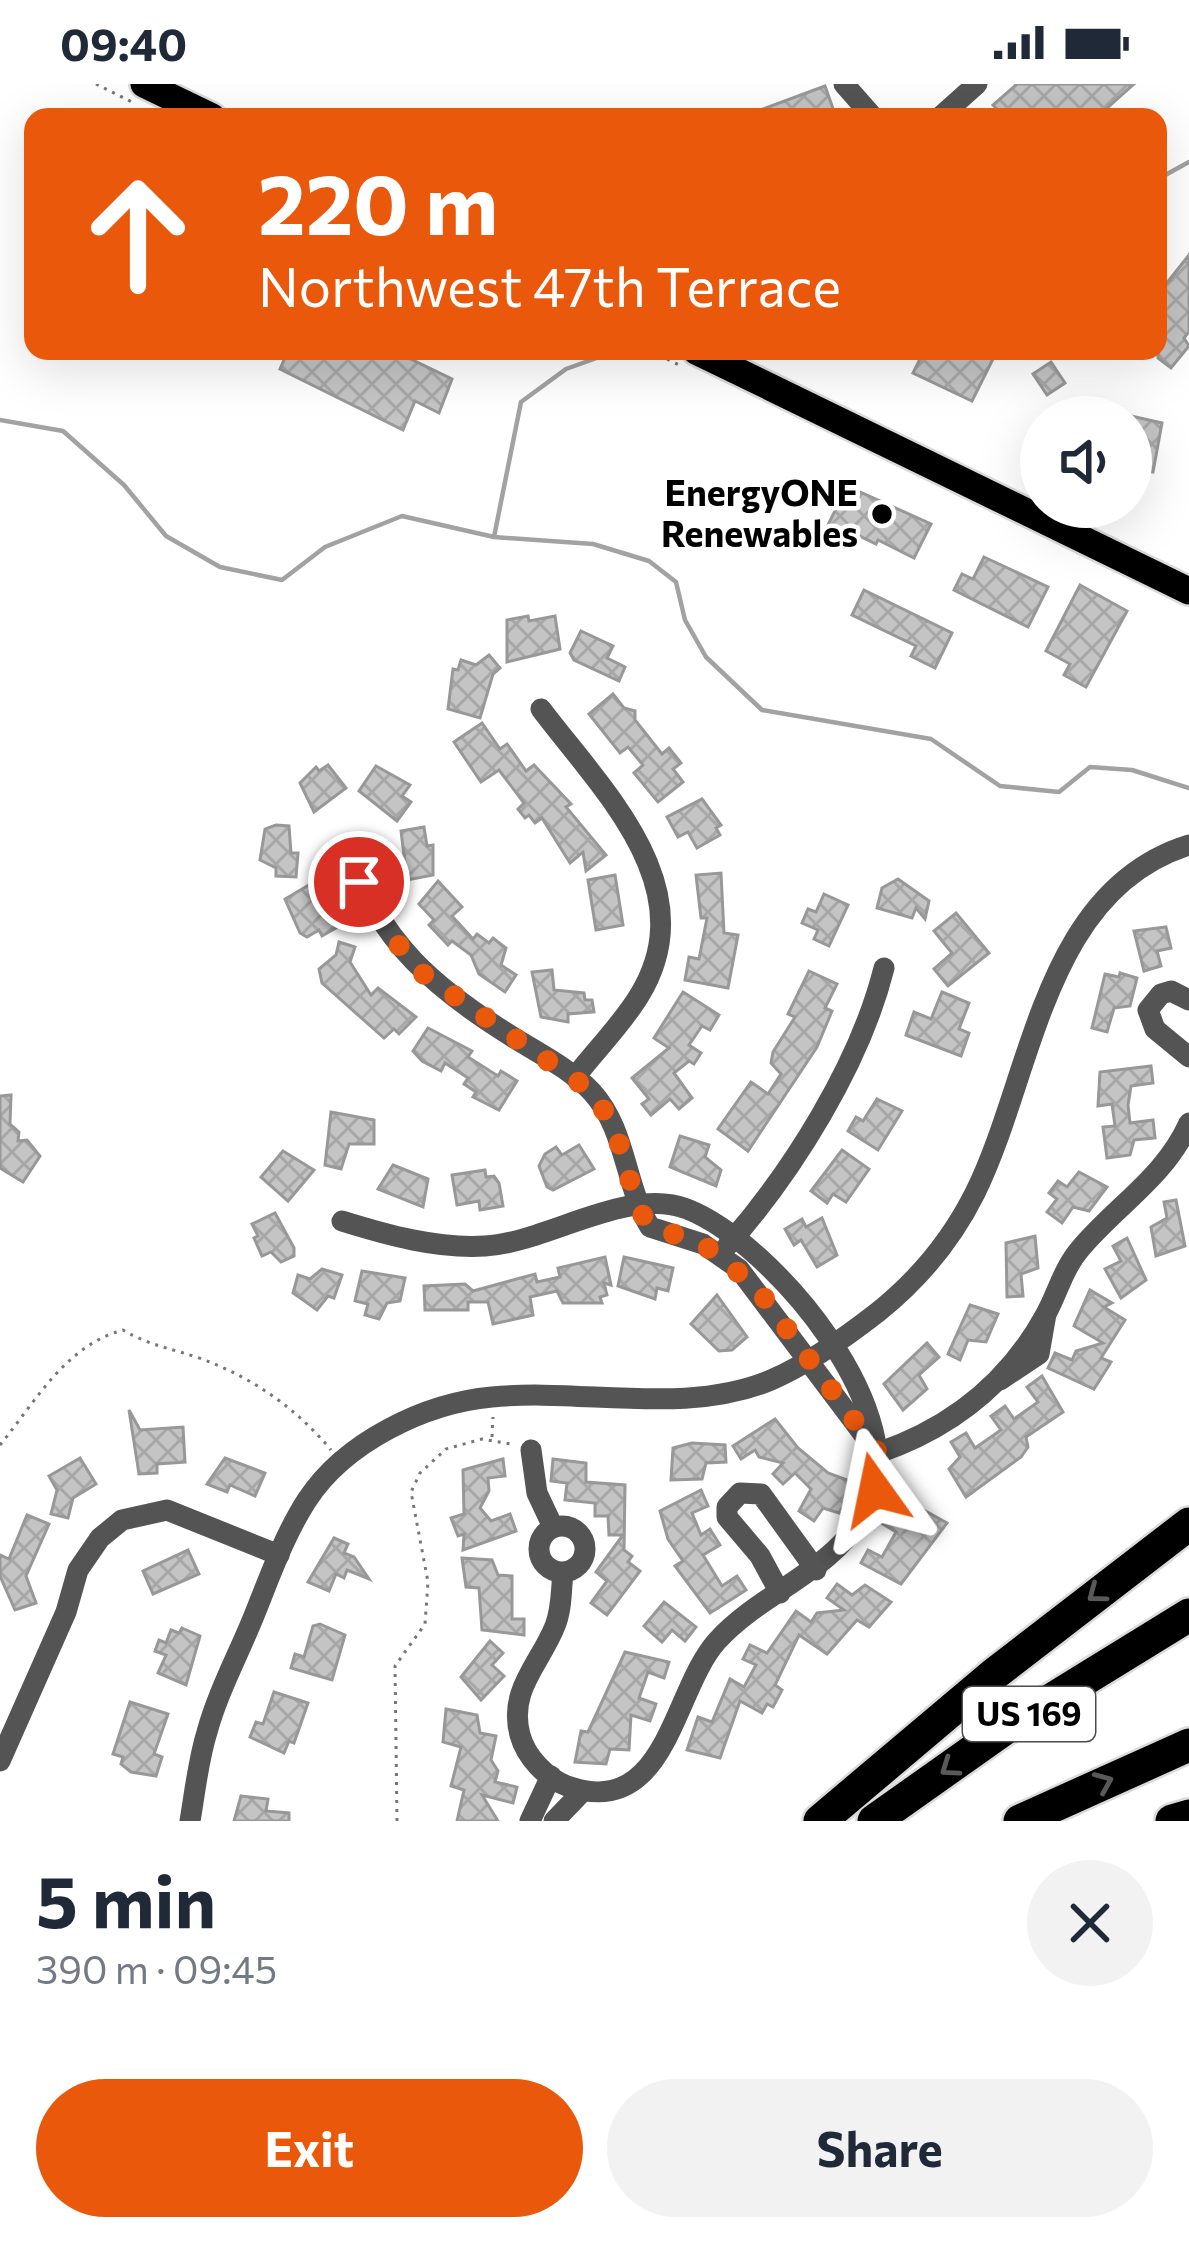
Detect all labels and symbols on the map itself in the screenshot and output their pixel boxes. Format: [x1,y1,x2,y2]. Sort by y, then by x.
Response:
place label: EnergyONE Renewables [661,469,858,554]
marker: EnergyONE Renewables [869,501,895,527]
pin [308,831,410,933]
position arrow [812,1427,938,1553]
one-way arrow [1087,1580,1109,1601]
road number: US 169 [963,1687,1095,1741]
one-way arrow [940,1754,962,1776]
one-way arrow [1091,1772,1113,1796]

